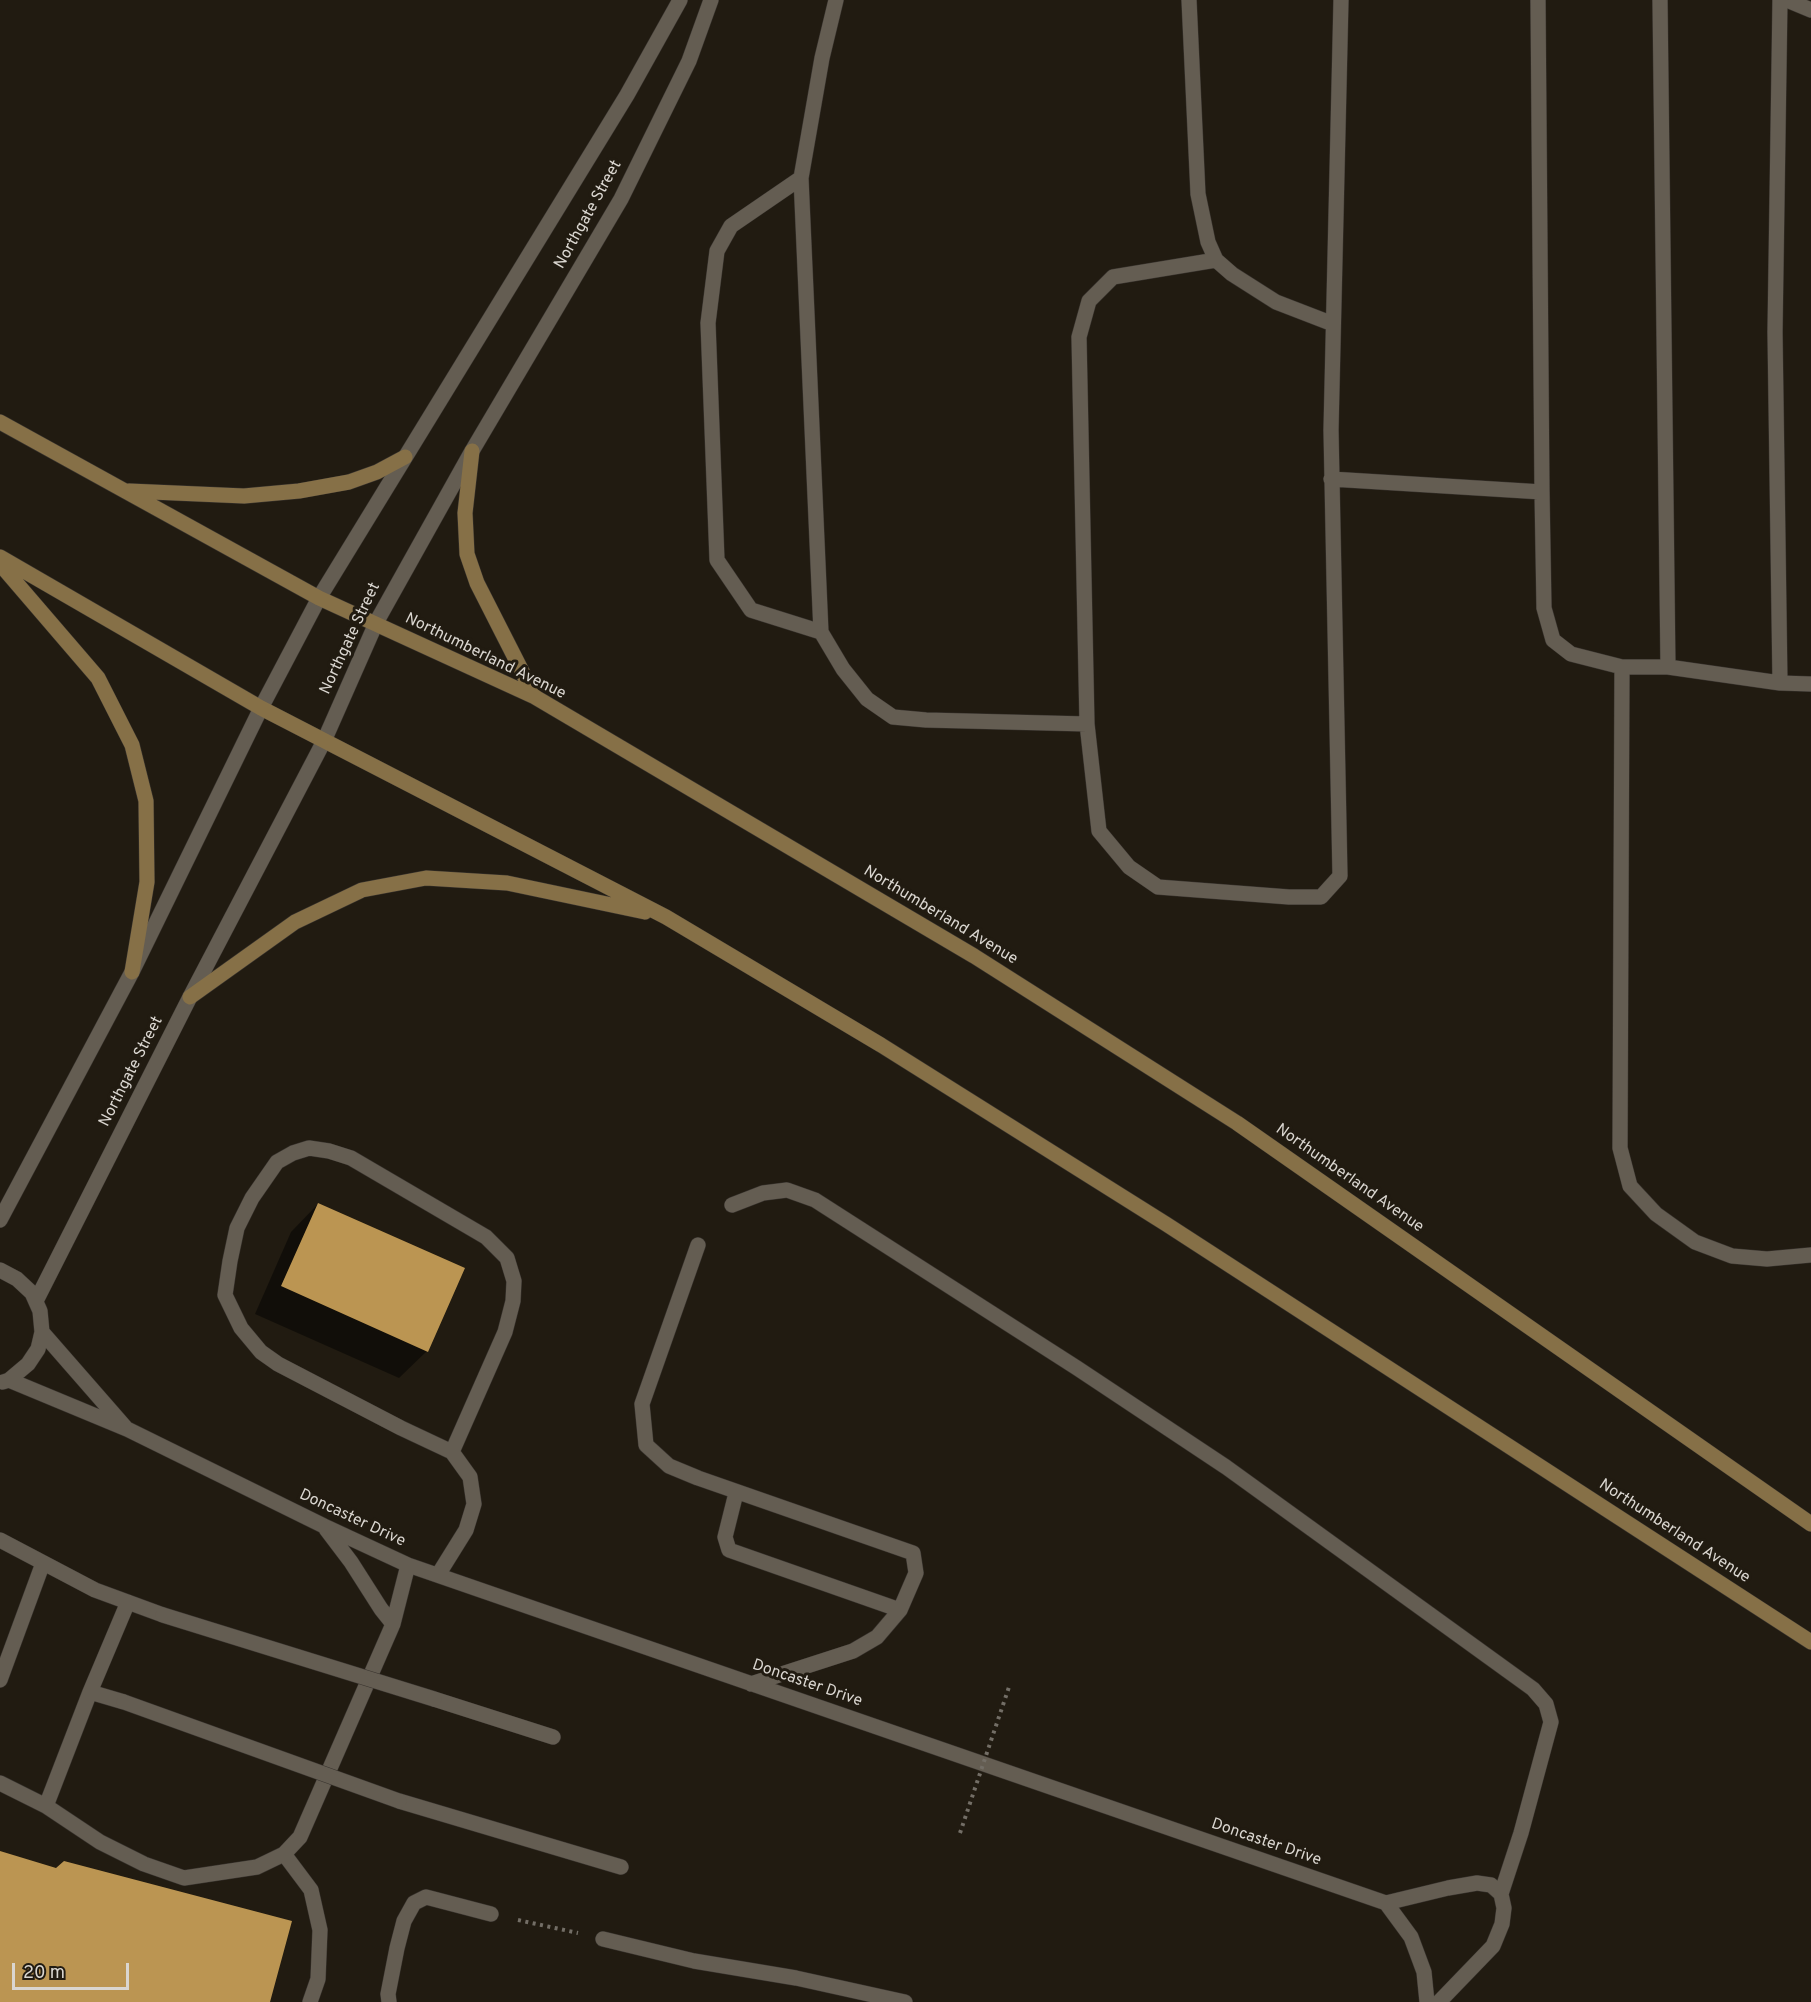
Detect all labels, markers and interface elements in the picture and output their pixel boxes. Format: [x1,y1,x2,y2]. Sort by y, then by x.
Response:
street label: Northgate Street [551,157,627,273]
street label: Northgate Street [317,580,385,698]
street label: Northumberland Avenue [401,610,569,704]
street label: Northumberland Avenue [859,862,1021,970]
street label: Northgate Street [96,1014,168,1130]
street label: Northumberland Avenue [1271,1121,1427,1237]
street label: Northumberland Avenue [1595,1476,1753,1588]
street label: Doncaster Drive [296,1486,408,1552]
street label: Doncaster Drive [750,1656,864,1712]
street label: Doncaster Drive [1209,1815,1323,1871]
scale bar [15,1951,132,1989]
text: 20 m [23,1962,65,1985]

